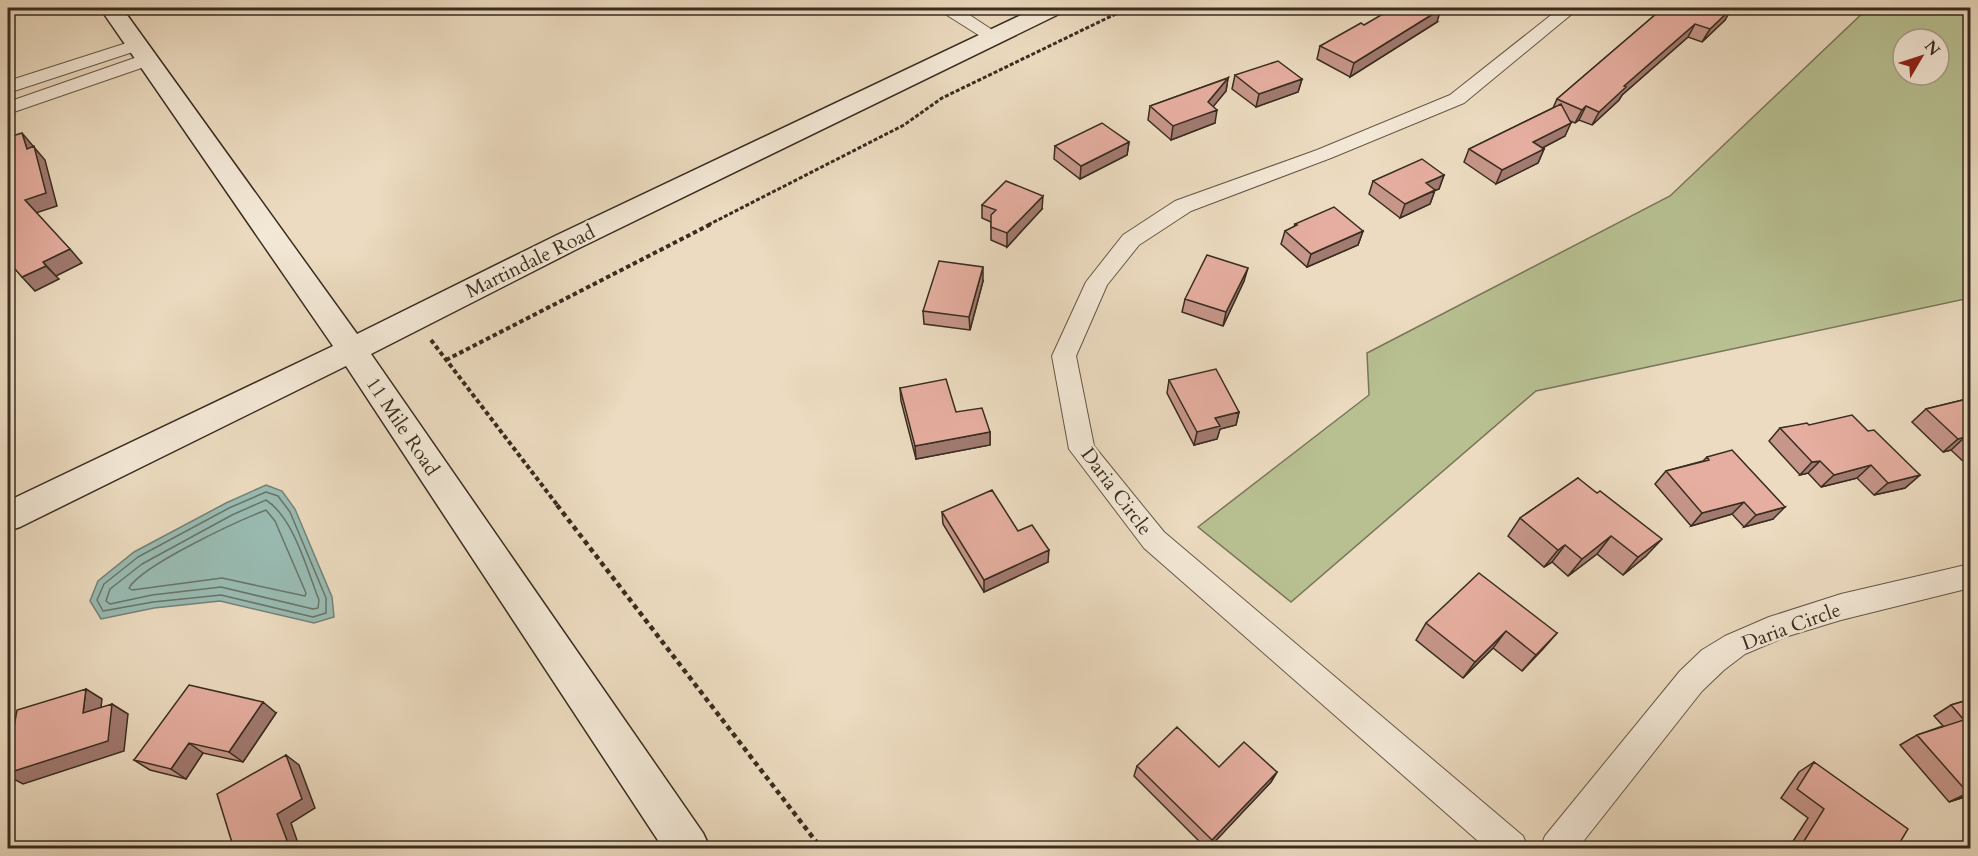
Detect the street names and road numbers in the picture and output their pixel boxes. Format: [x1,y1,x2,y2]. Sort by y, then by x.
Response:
street label: Martindale Road [461,218,600,304]
street label: 11 Mile Road [360,372,446,481]
street label: Daria Circle [1075,442,1158,541]
street label: Daria Circle [1738,596,1844,657]

